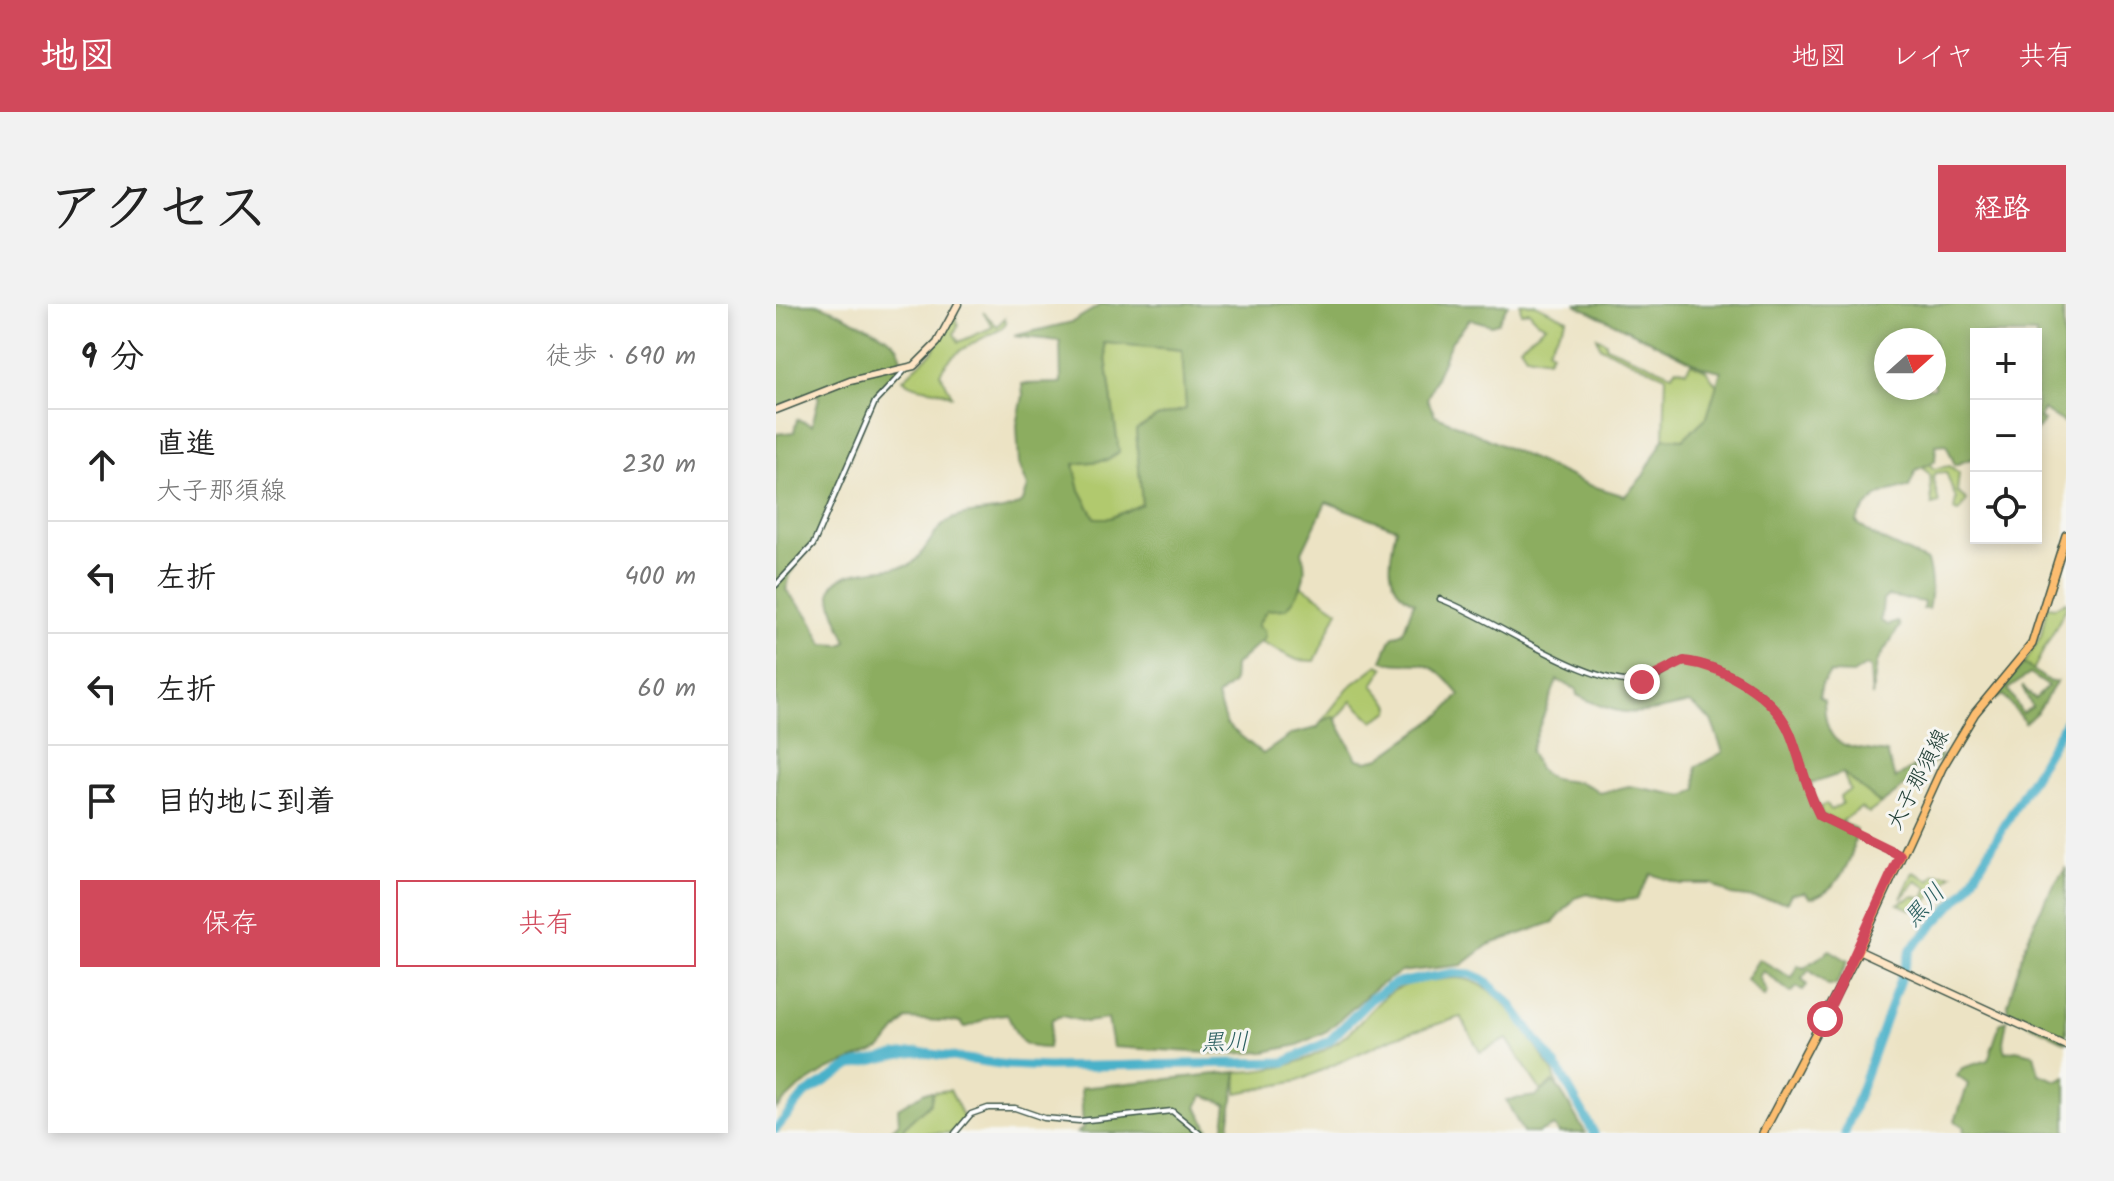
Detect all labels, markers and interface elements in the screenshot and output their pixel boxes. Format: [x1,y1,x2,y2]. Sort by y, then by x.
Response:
text: 地図 [40,28,116,88]
text: 地図 [1791,35,1847,80]
text: レイヤ [1891,35,1974,80]
text: 共有 [2018,35,2074,80]
button: 経路 [1938,165,2066,252]
text: アクセス [48,166,269,256]
north arrow [1874,328,1946,400]
map controls [1970,328,2042,544]
button: + [1970,328,2042,400]
text: 9 分 [80,331,144,385]
text: 徒歩 · 690 m [546,336,696,378]
button: − [1970,400,2042,472]
text: 直進 [156,421,216,469]
icon: ahead [80,443,124,487]
text: 230 m [622,444,696,486]
text: 大子那須線 [156,471,286,513]
button: locate [1970,472,2042,544]
icon: left [80,555,124,599]
text: 左折 [156,555,216,603]
text: 400 m [625,556,696,598]
route end [1624,664,1660,700]
icon: left [80,667,124,711]
text: 左折 [156,667,216,715]
text: 60 m [637,668,696,710]
street label: 大子那須線 [1878,723,1960,837]
icon: arrive [80,779,124,823]
text: 目的地に到着 [156,779,336,827]
water label: 黒川 [1894,875,1956,937]
button: 保存 [80,880,380,967]
button: 共有 [396,880,696,967]
route start [1807,1001,1843,1037]
water label: 黒川 [1201,1023,1249,1063]

